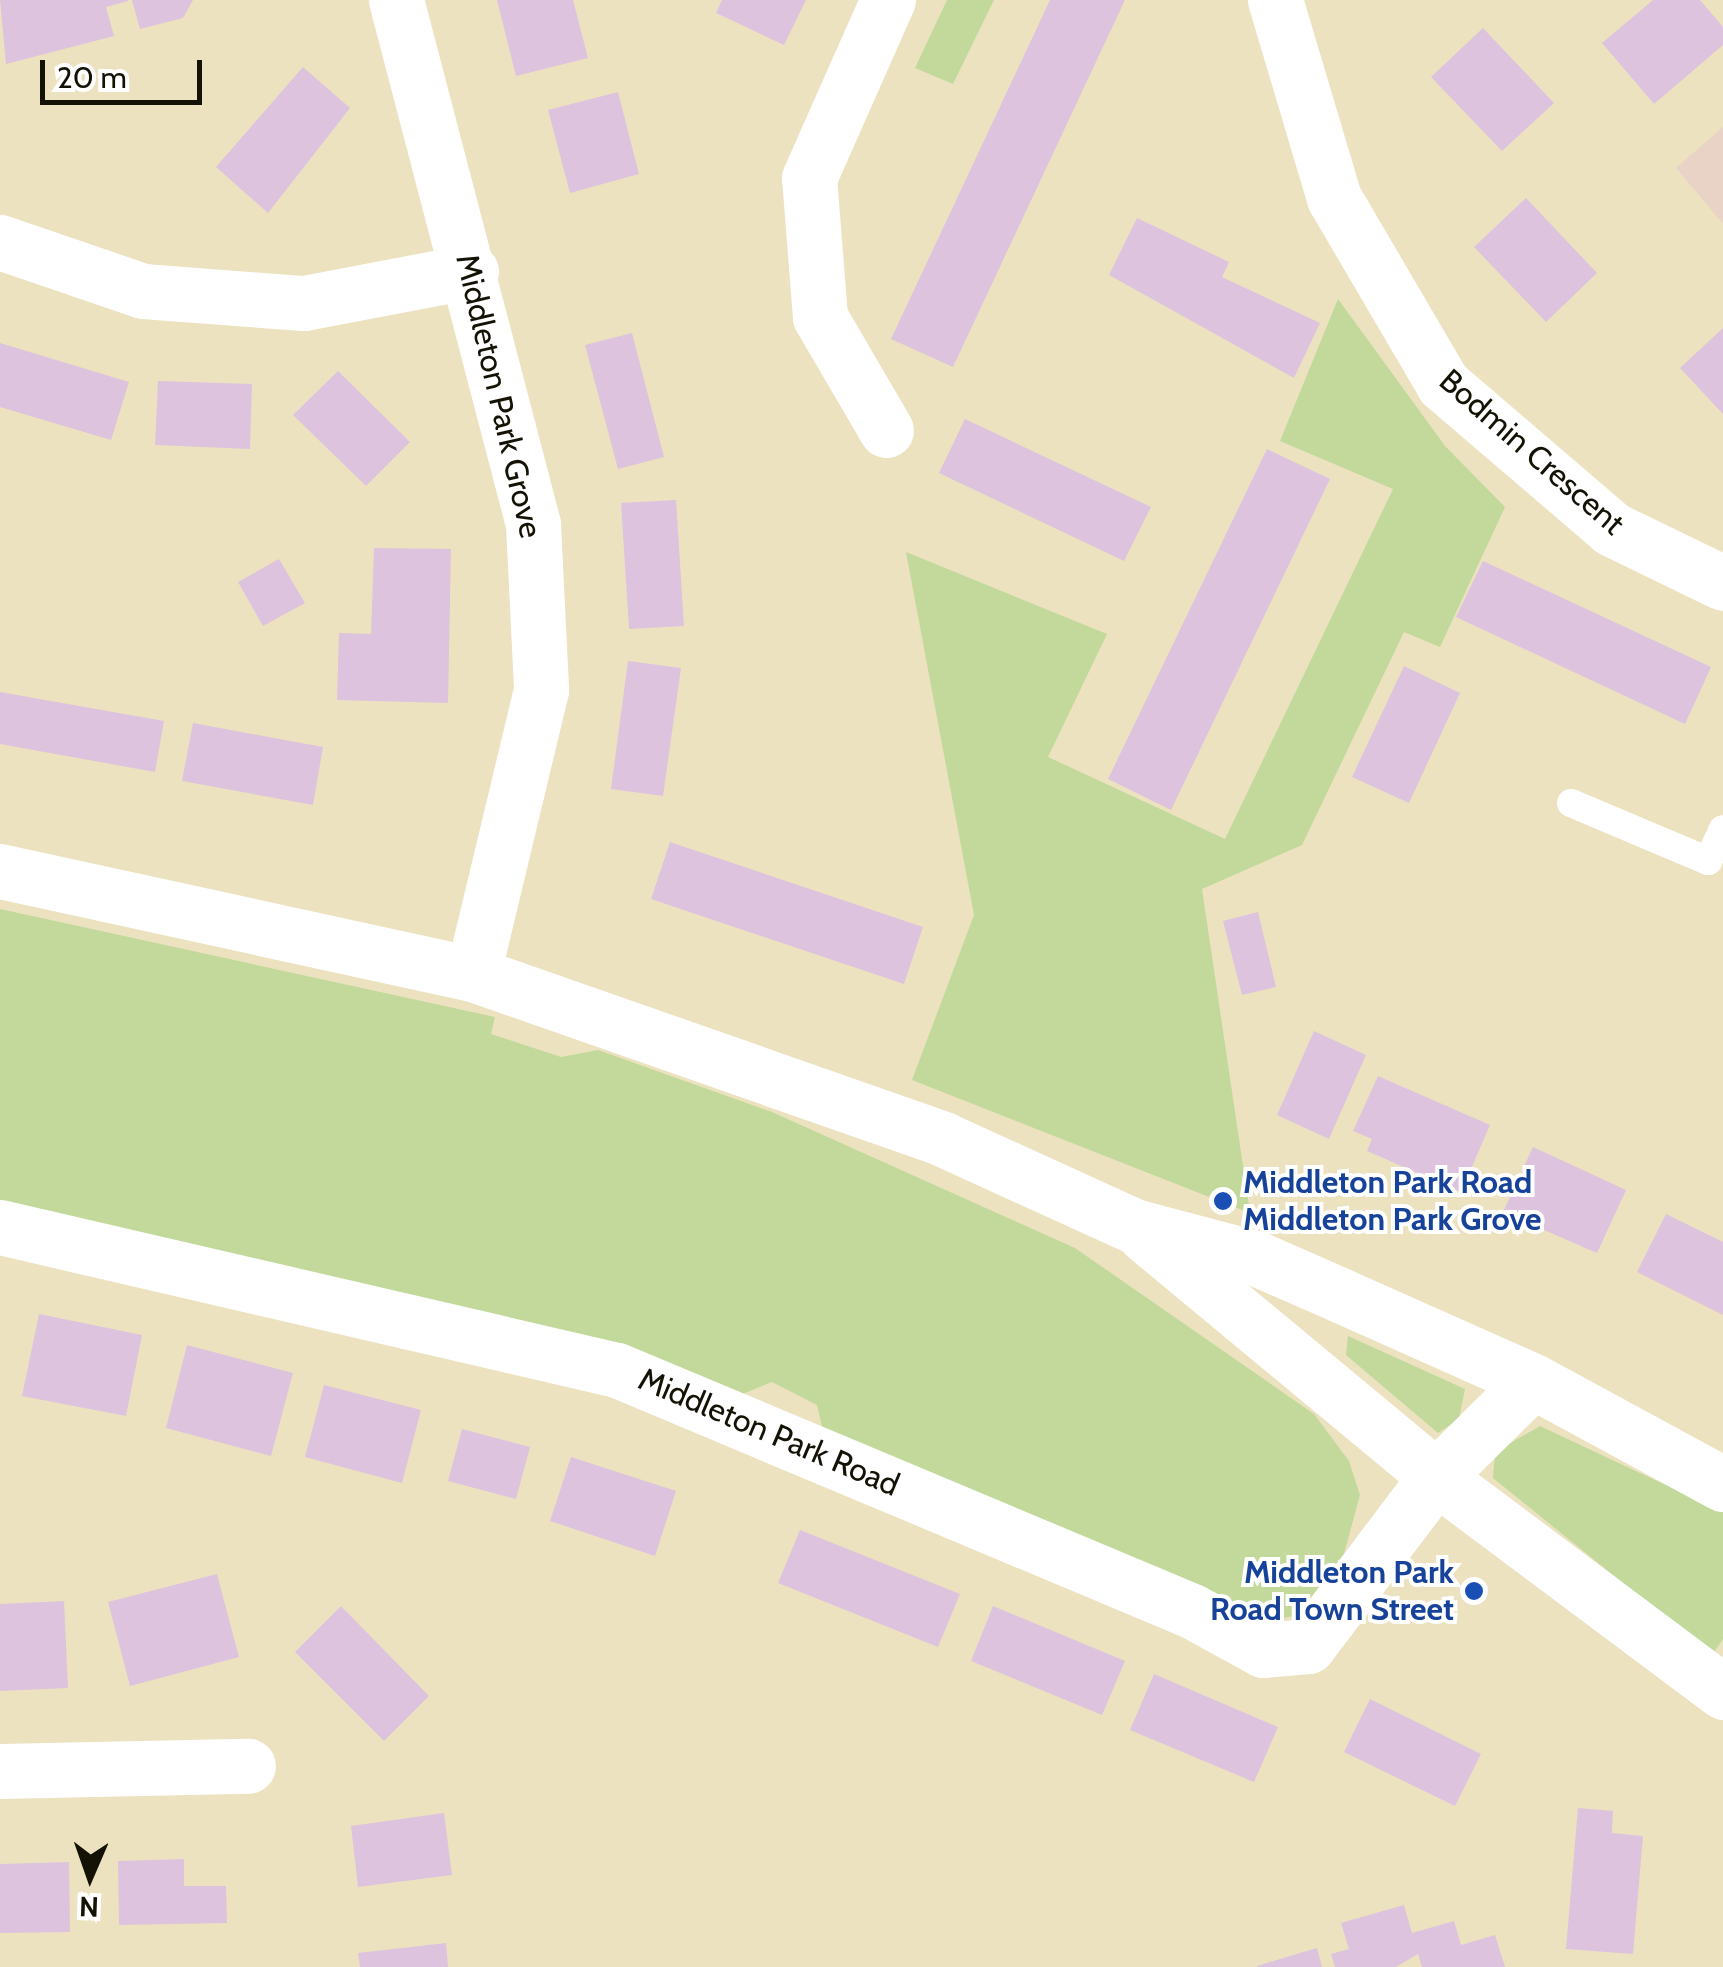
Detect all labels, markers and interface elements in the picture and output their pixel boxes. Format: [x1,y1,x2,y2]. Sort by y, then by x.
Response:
scale bar [45,40,208,102]
text: 20 m [57,59,127,96]
street label: Middleton Park Grove [448,250,550,542]
street label: Bodmin Crescent [1432,361,1632,543]
place label: Middleton Park Road Middleton Park Grove [1243,1164,1542,1239]
marker: Middleton Park Road Middleton Park Grove [1212,1190,1234,1212]
street label: Middleton Park Road [633,1360,905,1504]
place label: Middleton Park Road Town Street [1210,1554,1454,1629]
marker: Middleton Park Road Town Street [1463,1580,1485,1602]
north arrow [40,1827,140,1927]
text: N [78,1890,99,1924]

